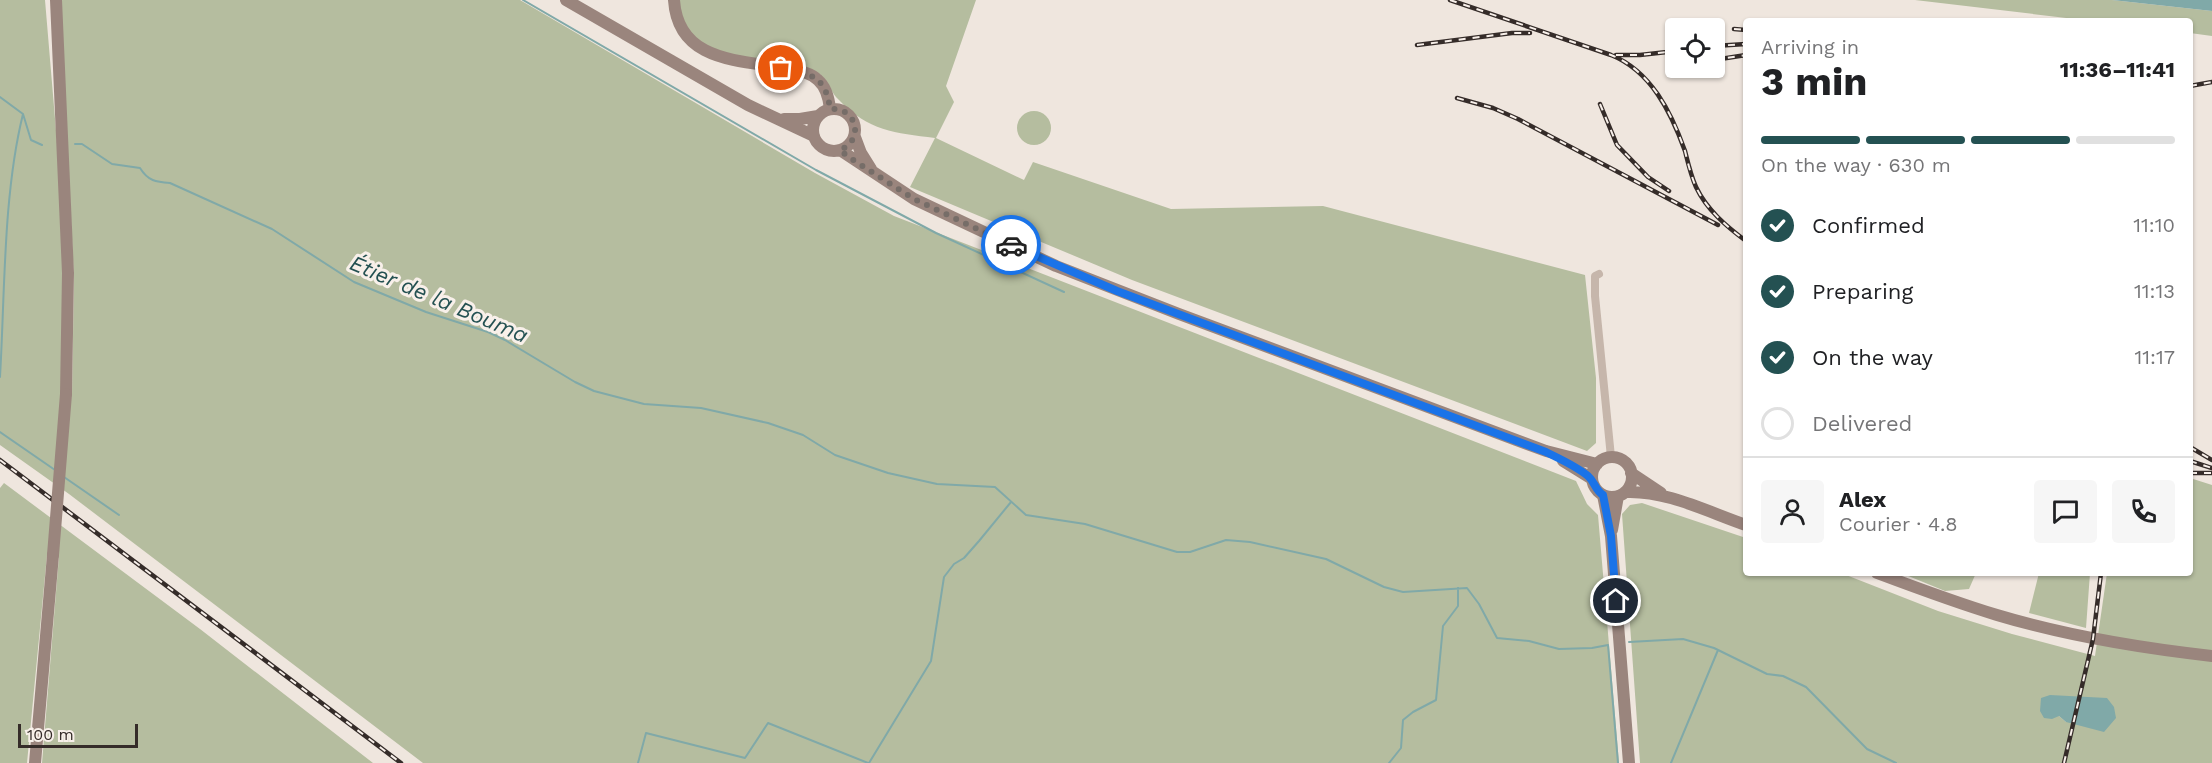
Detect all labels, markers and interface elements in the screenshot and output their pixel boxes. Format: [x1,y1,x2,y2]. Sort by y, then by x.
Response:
map controls [1665,18,1725,78]
button: locate [1665,18,1725,78]
text: Arriving in [1761,35,1859,59]
pin [755,42,806,93]
icon: bag [764,51,797,84]
text: 11:36–11:41 [2060,57,2175,82]
text: 3 min [1761,59,1868,104]
text: On the way · 630 m [1761,153,1951,177]
icon: check [1761,209,1794,242]
text: Confirmed [1812,213,1925,238]
text: 11:10 [2133,213,2175,237]
courier [981,215,1041,275]
icon: car [995,229,1028,262]
water label: Étier de la Bouma [346,250,532,348]
icon: check [1761,275,1794,308]
text: Preparing [1812,279,1913,304]
text: 11:13 [2134,279,2175,303]
icon: check [1761,341,1794,374]
text: On the way [1812,345,1933,370]
text: 11:17 [2134,345,2175,369]
text: Delivered [1812,411,1912,436]
button: person [1761,480,1824,543]
button: chat [2034,480,2097,543]
button: phone [2112,480,2175,543]
text: Alex [1839,487,1886,512]
text: Courier · 4.8 [1839,512,1958,536]
pin [1590,575,1641,626]
icon: home [1599,584,1632,617]
scale bar [18,721,138,748]
text: 100 m [27,725,74,744]

